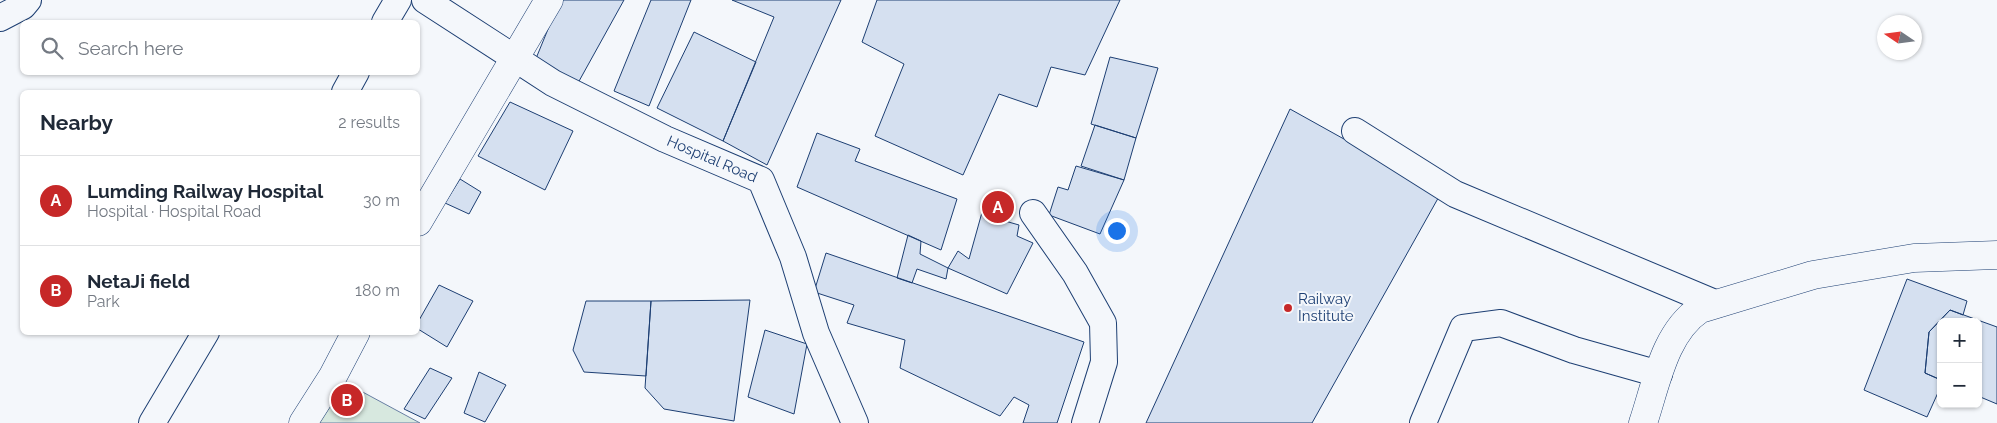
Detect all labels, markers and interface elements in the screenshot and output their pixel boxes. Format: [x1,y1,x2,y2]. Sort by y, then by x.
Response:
north arrow [1877,15,1922,60]
search box [20,20,420,75]
icon: search [38,34,66,62]
text: Search here [78,37,184,59]
text: Nearby [40,110,113,135]
text: 2 results [338,113,400,132]
street label: Hospital Road [664,132,760,186]
text: Lumding Railway Hospital [87,180,323,202]
pin: A [982,188,1014,226]
text: A [51,191,61,210]
text: 30 m [363,191,400,210]
text: Hospital · Hospital Road [87,202,261,221]
your location [1104,218,1130,244]
text: NetaJi field [87,270,190,292]
text: B [51,281,61,300]
text: 180 m [355,281,400,300]
place label: Railway Institute [1298,290,1354,325]
text: Park [87,292,120,311]
marker: Railway Institute [1282,302,1294,314]
map controls [1937,318,1982,408]
button: + [1937,318,1982,363]
button: − [1937,363,1982,408]
pin: B [331,381,363,419]

